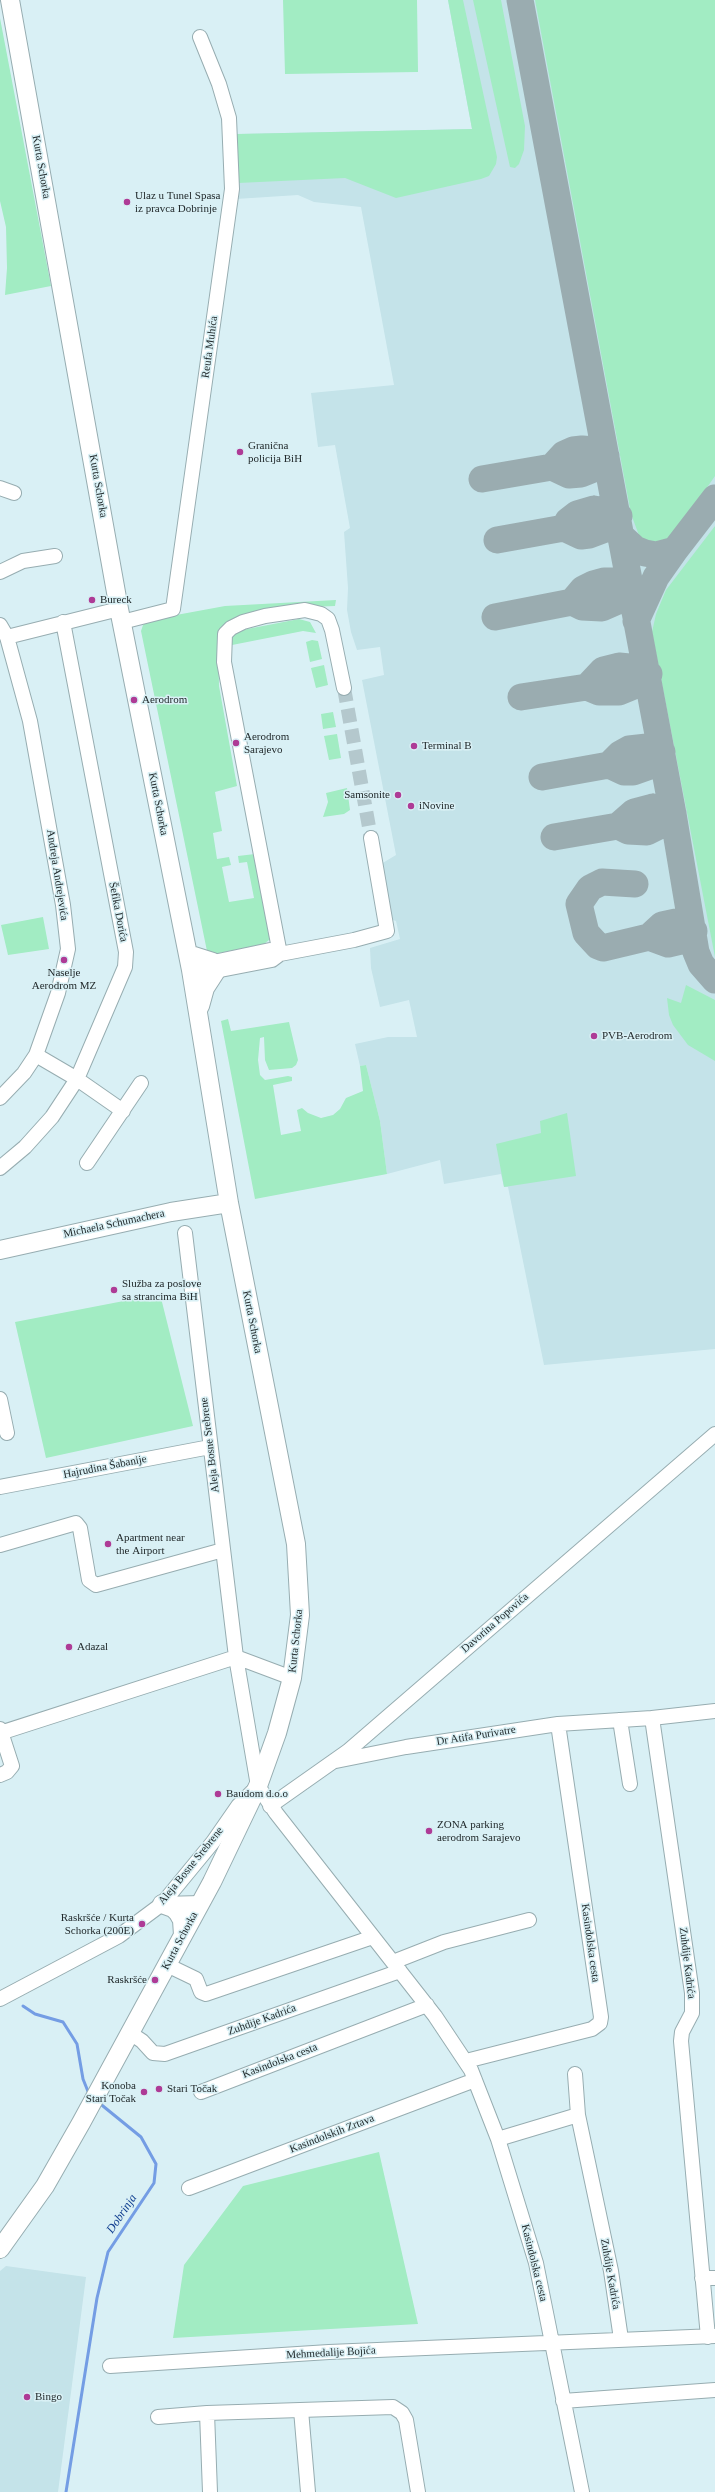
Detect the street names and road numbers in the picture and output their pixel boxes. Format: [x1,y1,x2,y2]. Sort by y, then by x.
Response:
street label: Kurta Schorka [29,134,53,200]
street label: Reufa Muhića [199,315,221,379]
street label: Kurta Schorka [86,453,110,519]
street label: Kurta Schorka [145,771,171,837]
street label: Andreja Andrejevića [43,829,71,921]
street label: Šefika Dorića [106,881,130,943]
street label: Michaela Schumachera [62,1207,166,1241]
street label: Kurta Schorka [239,1289,265,1355]
street label: Aleja Bosne Srebrene [198,1397,222,1493]
street label: Hajrudina Šabanije [62,1452,148,1482]
street label: Davorina Popovića [459,1590,531,1656]
street label: Kurta Schorka [286,1609,306,1673]
street label: Dr Atifa Purivatre [435,1723,517,1749]
street label: Aleja Bosne Srebrene [156,1825,226,1907]
street label: Kasindolska cesta [578,1903,602,1983]
street label: Kurta Schorka [159,1910,201,1972]
street label: Zuhdije Kadrića [676,1927,698,1999]
street label: Zuhdije Kadrića [226,2002,298,2038]
street label: Kasindolska cesta [241,2041,319,2081]
street label: Kasindolskih Zrtava [288,2112,376,2156]
street label: Kasindolska cesta [518,2223,550,2303]
street label: Zuhdije Kadrića [597,2238,623,2310]
street label: Mehmedalije Bojića [286,2344,376,2362]

